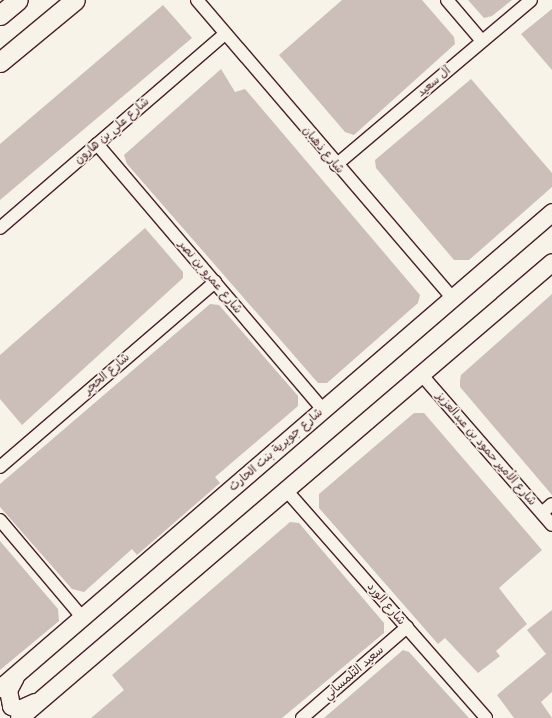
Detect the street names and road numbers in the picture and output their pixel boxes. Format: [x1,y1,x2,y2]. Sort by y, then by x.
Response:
street label: آل سعيد [414,64,454,100]
street label: شارع علي بن هارون [72,95,152,167]
street label: شارع ذهبان [299,123,347,177]
street label: شارع عمرو بن نصر [175,237,245,317]
street label: شارع الحجر [81,350,133,398]
street label: شارع الأمير حمود بن عبدالعزيز [433,389,539,509]
street label: شارع جويرية بنت الحارث [226,405,326,495]
street label: شارع الورد [364,580,408,628]
street label: سعيد التلمساني [321,643,387,703]

